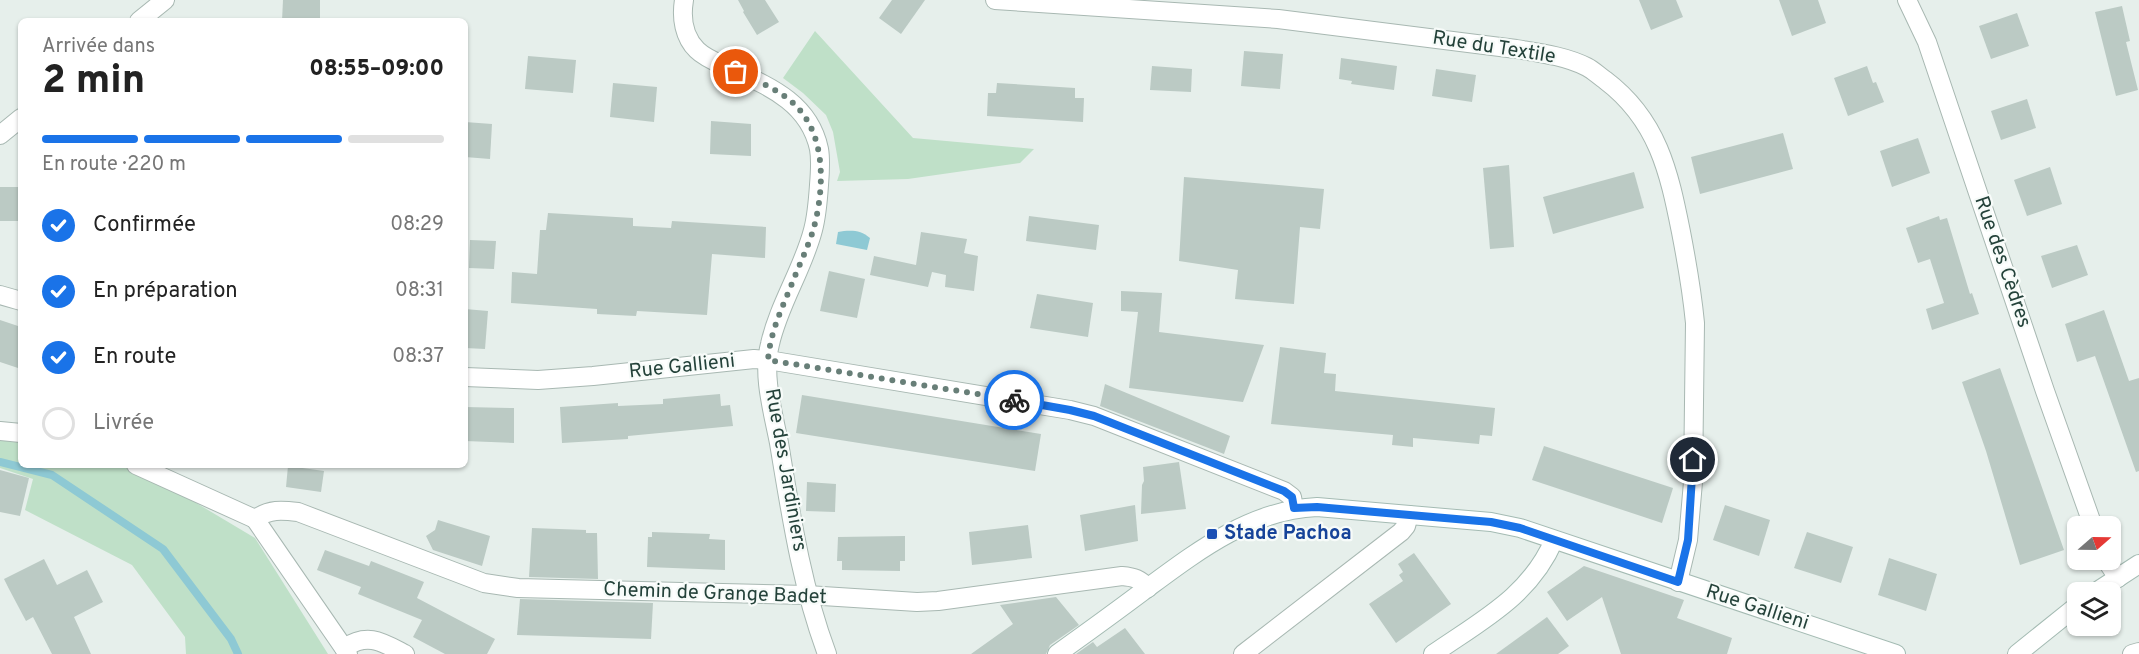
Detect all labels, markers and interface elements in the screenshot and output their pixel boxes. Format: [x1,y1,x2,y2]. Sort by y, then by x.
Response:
street label: Rue du Textile [1431,25,1557,71]
text: Arrivée dans [42,34,155,60]
pin [710,46,761,97]
icon: bag [719,55,752,88]
text: 08:55–09:00 [309,56,444,83]
text: 2 min [42,58,145,107]
text: En route · 220 m [42,152,186,178]
street label: Rue des Cèdres [1967,193,2037,331]
icon: check [42,209,75,242]
text: Confirmée [93,212,196,239]
text: 08:29 [390,212,444,238]
icon: check [42,275,75,308]
text: En préparation [93,278,238,305]
text: 08:31 [395,278,444,304]
icon: check [42,341,75,374]
text: En route [93,344,176,371]
text: 08:37 [392,344,444,370]
street label: Rue Gallieni [628,348,736,386]
courier [984,370,1044,430]
icon: bike [998,384,1031,417]
street label: Rue des Jardiniers [758,386,812,554]
text: Livrée [93,410,154,437]
pin [1667,434,1718,485]
icon: home [1676,443,1709,476]
north arrow [2067,516,2121,570]
map controls [2067,516,2121,636]
place label: Stade Pachoa [1224,521,1352,547]
marker: Stade Pachoa [1205,527,1219,541]
street label: Chemin de Grange Badet [603,577,827,611]
street label: Rue Gallieni [1702,579,1812,637]
button: layers [2067,582,2121,636]

